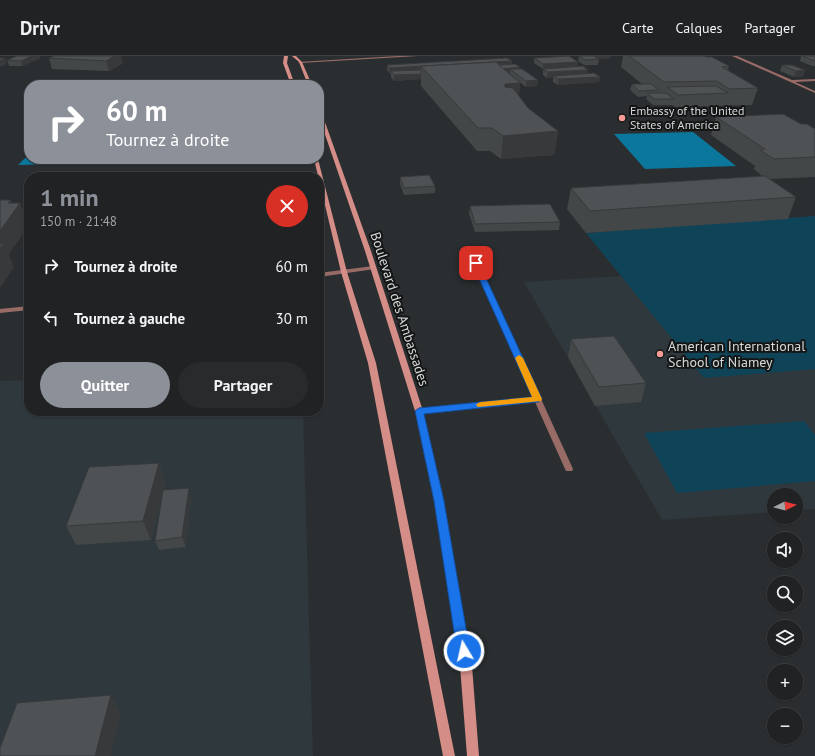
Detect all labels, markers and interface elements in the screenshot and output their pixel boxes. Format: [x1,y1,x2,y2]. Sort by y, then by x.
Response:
text: Drivr [20,16,60,40]
text: Carte [622,19,654,37]
text: Calques [676,19,722,37]
text: Partager [744,19,795,37]
text: 60 m [106,92,167,129]
icon: right [40,96,92,148]
place label: Embassy of the United States of America [630,103,744,132]
marker: Embassy of the United States of America [617,113,627,123]
text: Tournez à droite [106,128,229,151]
text: 1 min [40,182,99,213]
button: close [266,185,308,227]
text: 150 m · 21:48 [40,213,117,230]
street label: Boulevard des Ambassades [367,230,433,388]
pin [459,246,493,280]
icon: arrive [465,252,487,274]
icon: right [40,255,62,277]
text: Tournez à droite [74,257,177,276]
text: 60 m [275,257,308,276]
icon: left [40,307,62,329]
text: Tournez à gauche [74,309,185,328]
text: 30 m [275,309,308,328]
place label: American International School of Niamey [668,337,805,371]
marker: American International School of Niamey [655,349,665,359]
button: Quitter [40,362,170,408]
button: Partager [178,362,308,408]
north arrow [767,488,803,524]
map controls [767,488,803,744]
button: sound [767,532,803,568]
button: search [767,576,803,612]
button: layers [767,620,803,656]
position arrow [443,630,485,672]
button: + [767,664,803,700]
button: − [767,708,803,744]

